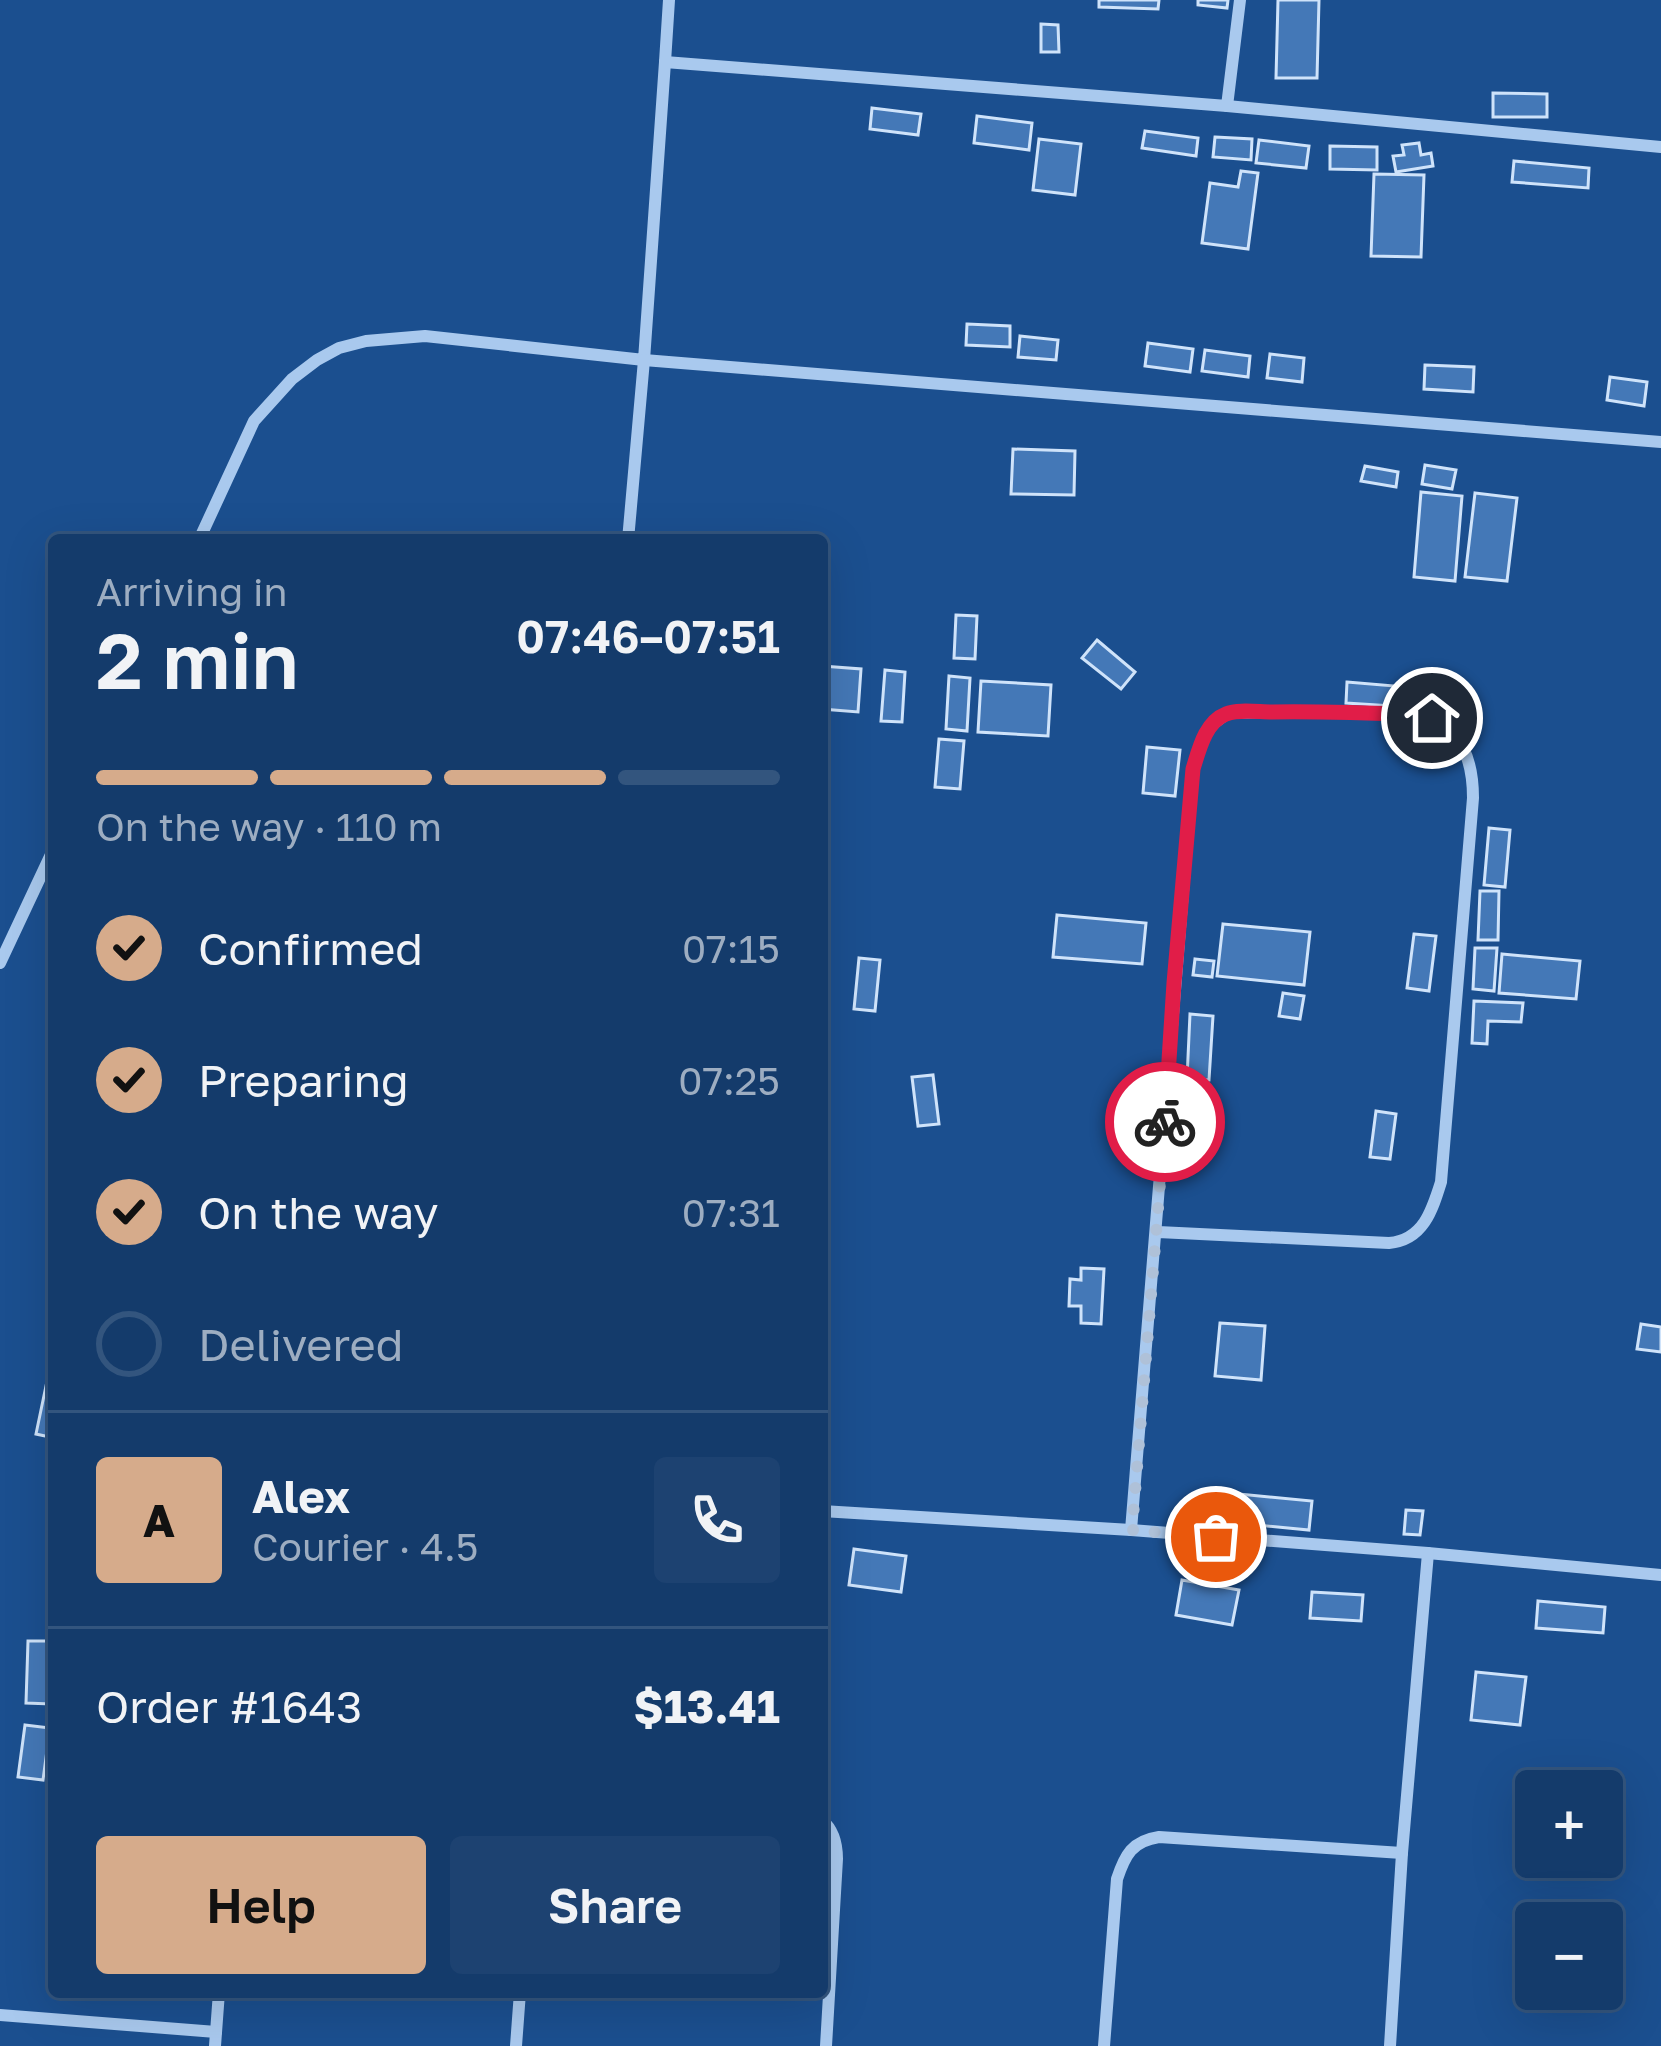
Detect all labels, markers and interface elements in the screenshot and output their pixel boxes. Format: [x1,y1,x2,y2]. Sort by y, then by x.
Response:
text: Arriving in [96,568,287,615]
text: 07:46–07:51 [516,609,780,663]
text: 2 min [96,613,299,706]
pin [1381,667,1483,769]
icon: home [1399,685,1465,751]
text: On the way · 110 m [96,803,442,850]
icon: check [96,915,162,981]
text: Confirmed [198,921,423,975]
text: 07:15 [682,925,780,972]
icon: check [96,1047,162,1113]
text: Preparing [198,1053,409,1107]
text: 07:25 [678,1057,780,1104]
courier [1105,1062,1225,1182]
icon: bike [1132,1089,1198,1155]
icon: check [96,1179,162,1245]
text: On the way [198,1185,439,1239]
text: 07:31 [682,1189,780,1236]
text: Delivered [198,1317,403,1371]
button: phone [654,1457,780,1583]
text: Alex [252,1469,350,1523]
pin [1165,1486,1267,1588]
text: A [143,1493,175,1547]
icon: bag [1183,1504,1249,1570]
text: Courier · 4.5 [252,1523,478,1570]
text: Order #1643 [96,1679,362,1733]
text: $13.41 [634,1679,780,1733]
map controls [1515,1770,1623,2010]
button: + [1515,1770,1623,1878]
button: Help [96,1836,426,1974]
button: Share [450,1836,780,1974]
button: − [1515,1902,1623,2010]

